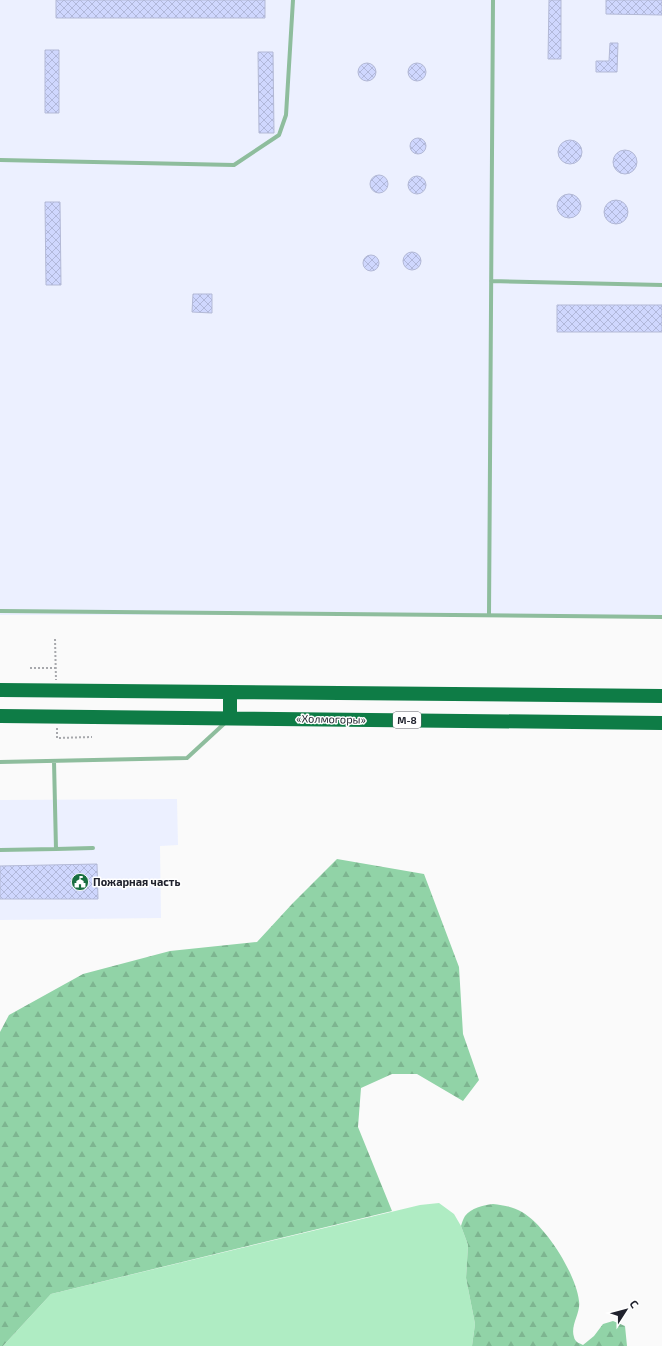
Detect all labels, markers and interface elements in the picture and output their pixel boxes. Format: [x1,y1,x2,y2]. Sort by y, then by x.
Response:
street label: «Холмогоры» [296,711,366,726]
road number: М-8 [393,712,421,728]
public building icon: Пожарная часть [70,872,90,892]
place label: Пожарная часть [93,875,180,888]
north arrow [606,1290,646,1330]
text: С [627,1297,642,1311]

